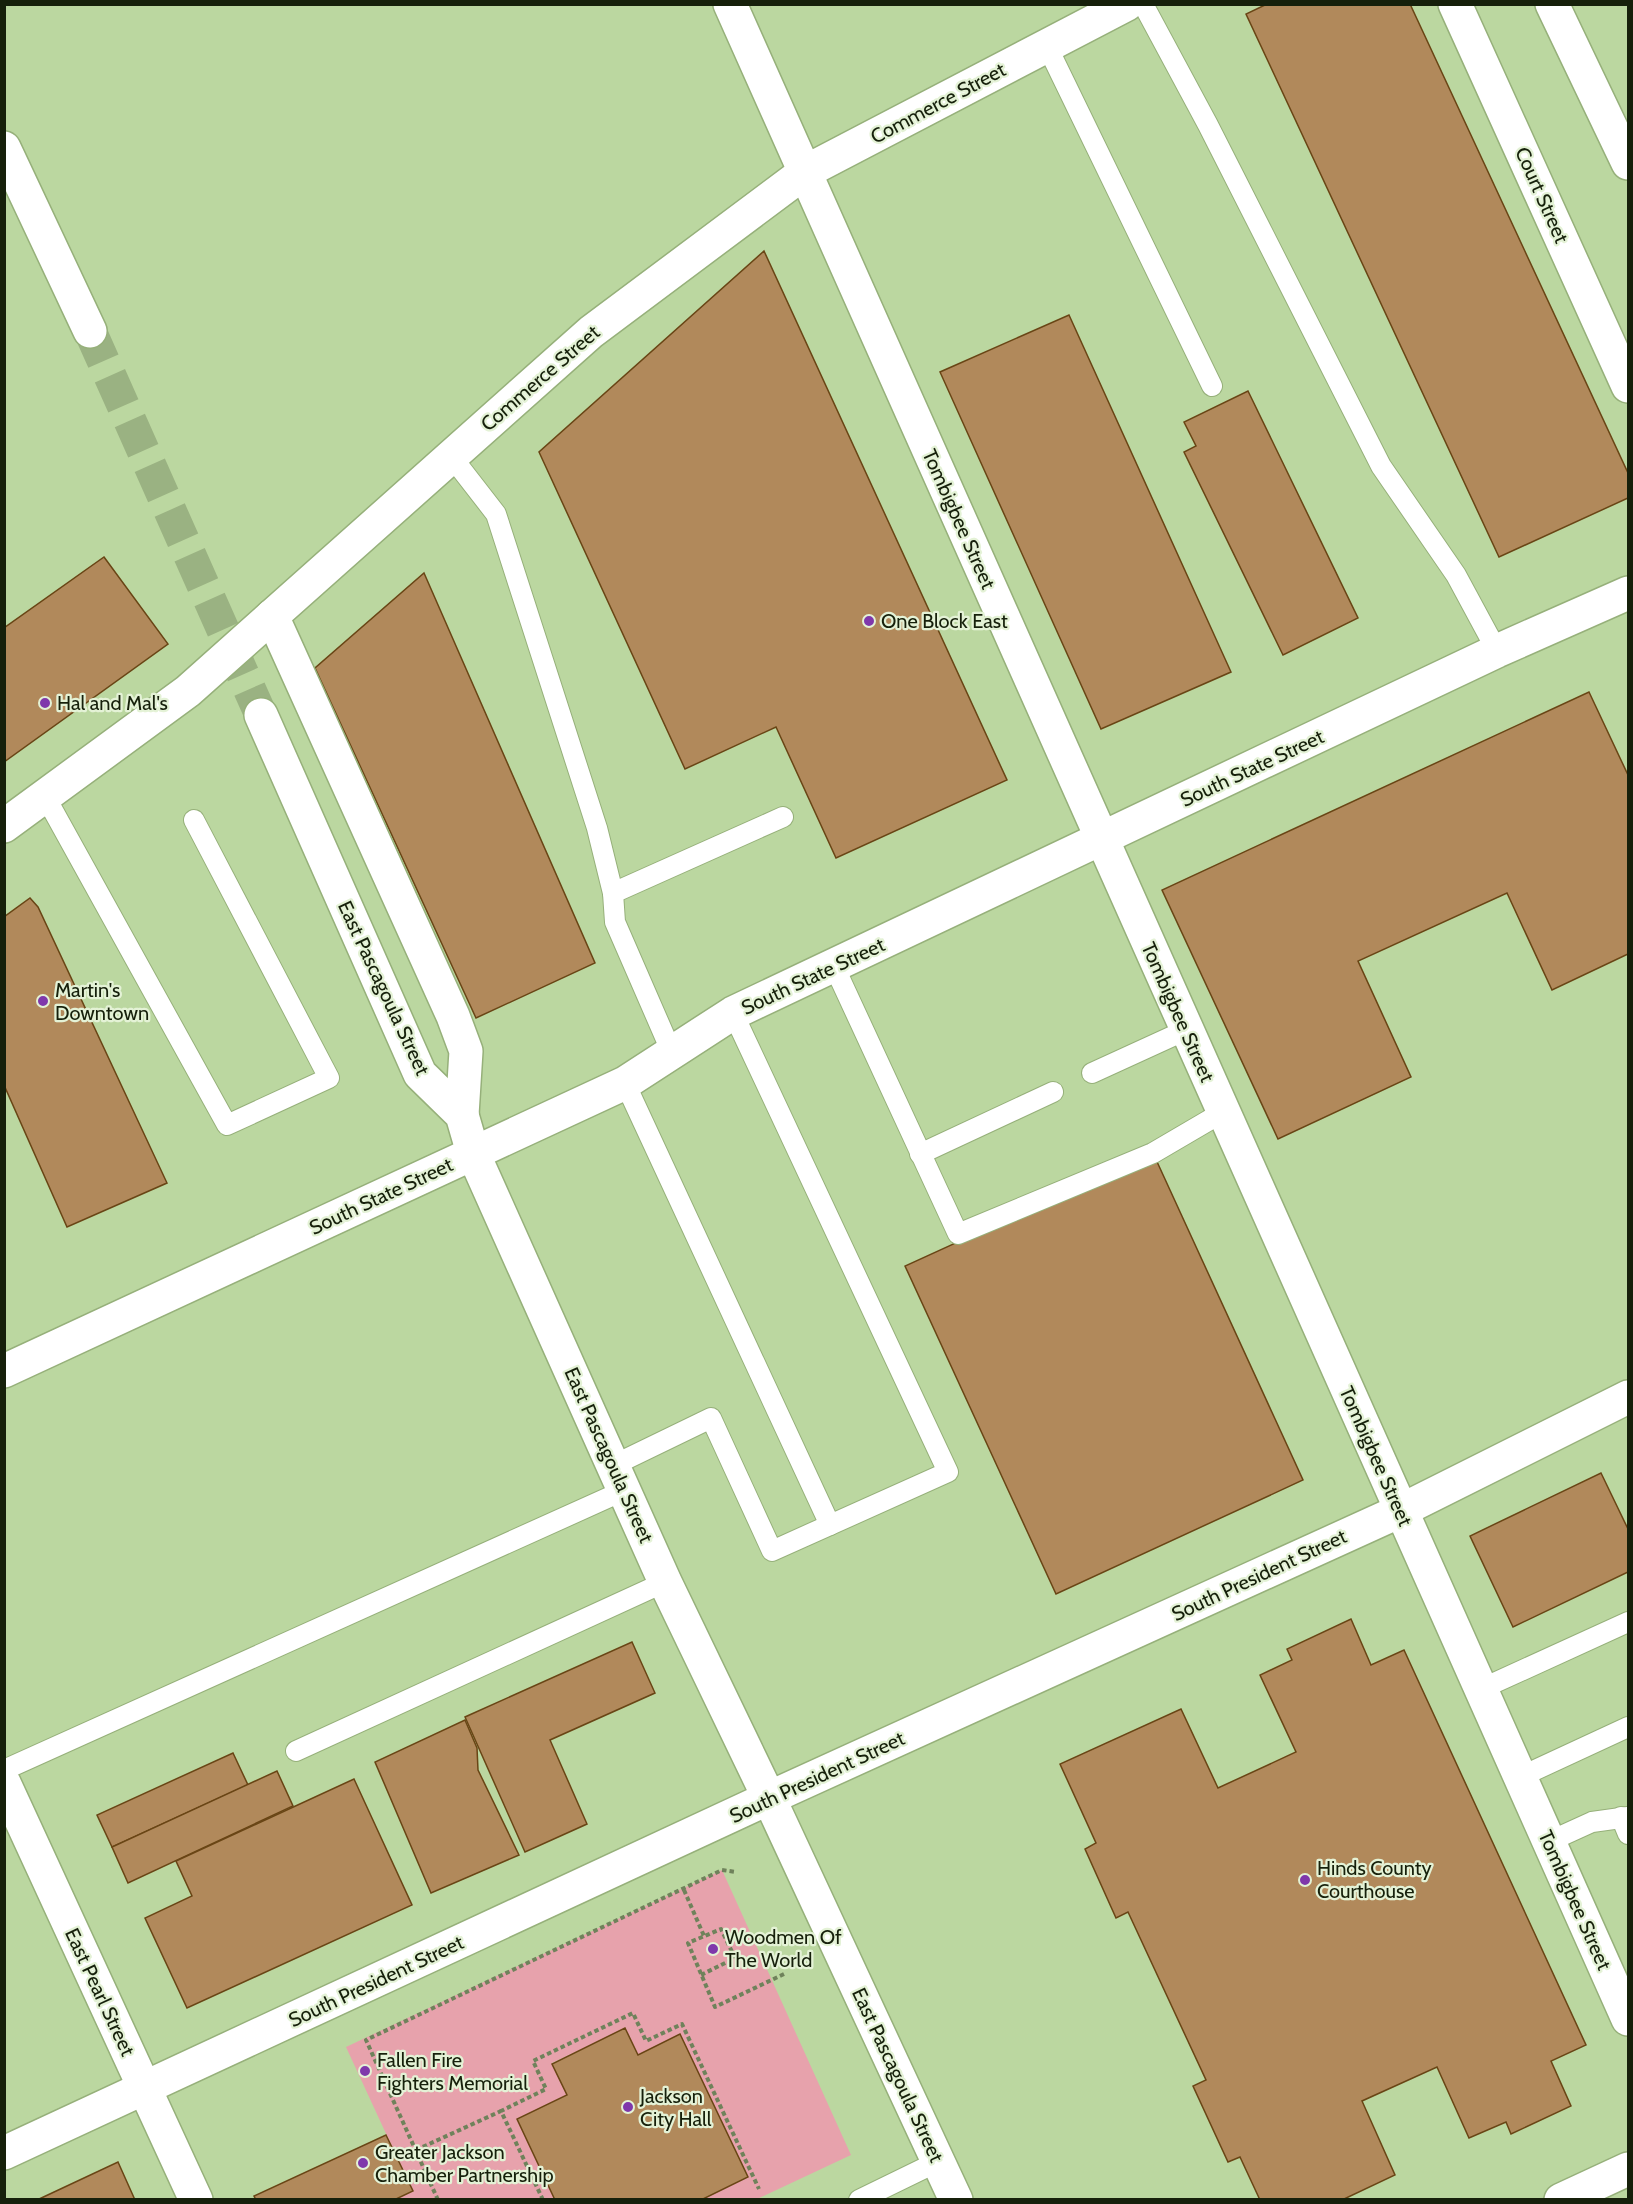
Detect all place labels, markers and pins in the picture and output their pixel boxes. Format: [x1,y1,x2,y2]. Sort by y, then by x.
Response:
place label: One Block East [881,609,1008,633]
marker: One Block East [862,614,876,628]
place label: Hal and Mal's [57,691,168,715]
marker: Hal and Mal's [38,696,52,710]
place label: Martin's Downtown [55,978,149,1025]
marker: Martin's Downtown [36,994,50,1008]
place label: Hinds County Courthouse [1317,1856,1432,1903]
marker: Hinds County Courthouse [1298,1873,1312,1887]
place label: Woodmen Of The World [725,1925,842,1972]
marker: Woodmen Of The World [706,1942,720,1956]
place label: Fallen Fire Fighters Memorial [377,2048,528,2095]
marker: Fallen Fire Fighters Memorial [358,2064,372,2078]
place label: Jackson City Hall [639,2084,712,2131]
marker: Jackson City Hall [621,2100,635,2114]
place label: Greater Jackson Chamber Partnership [375,2140,554,2187]
marker: Greater Jackson Chamber Partnership [356,2156,370,2170]

